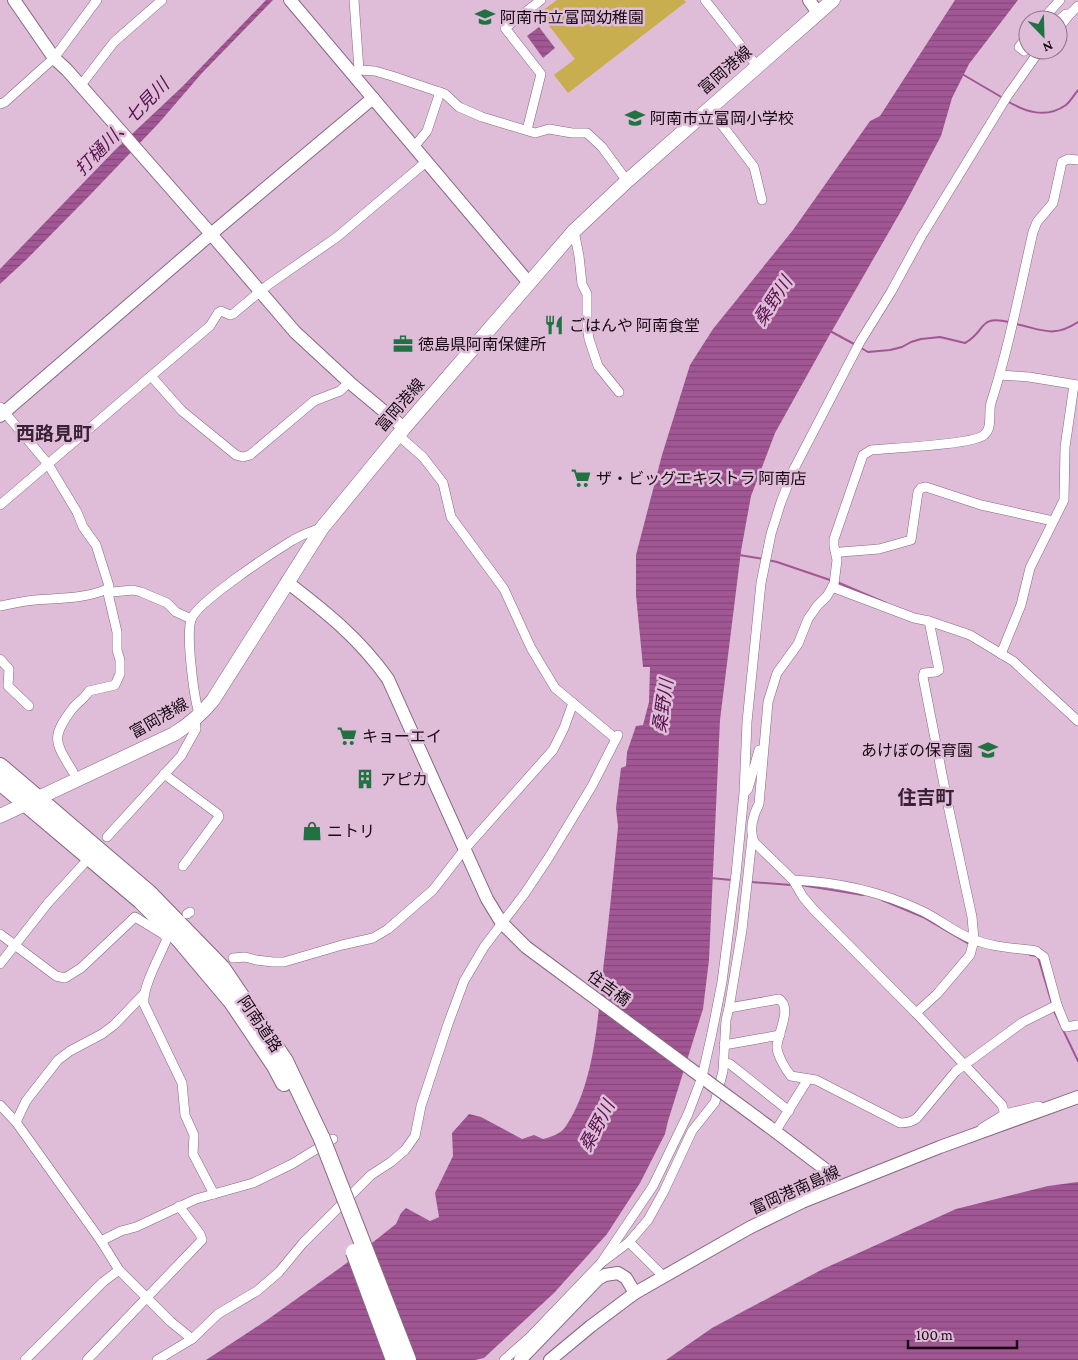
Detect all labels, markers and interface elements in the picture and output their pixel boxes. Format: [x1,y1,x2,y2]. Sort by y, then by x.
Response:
school or university icon: 阿南市立富岡幼稚園 [474,6,496,28]
place label: 阿南市立富岡幼稚園 [500,9,644,26]
north arrow [1018,10,1068,60]
text: N [1040,38,1056,56]
street label: 富岡港線 [695,43,755,97]
water label: 打樋川、七見川 [71,73,174,179]
school or university icon: 阿南市立富岡小学校 [624,107,646,129]
place label: 阿南市立富岡小学校 [650,110,794,127]
water label: 桑野川 [750,271,797,329]
restaurant icon: ごはんや 阿南食堂 [543,314,565,336]
place label: ごはんや 阿南食堂 [569,317,700,334]
office icon: 徳島県阿南保健所 [392,333,414,355]
place label: 徳島県阿南保健所 [418,336,546,353]
street label: 富岡港線 [373,375,427,435]
district label: 西路見町 [16,423,92,444]
supermarket icon: ザ・ビッグエキストラ 阿南店 [570,467,592,489]
place label: ザ・ビッグエキストラ 阿南店 [596,470,807,487]
water label: 桑野川 [649,676,677,734]
street label: 富岡港線 [127,695,191,741]
supermarket icon: キョーエイ [336,725,358,747]
place label: キョーエイ [362,728,442,745]
school or university icon: あけぼの保育園 [977,739,999,761]
place label: あけぼの保育園 [861,742,973,759]
building icon: アピカ [354,768,376,790]
place label: アピカ [380,771,428,788]
district label: 住吉町 [897,787,955,808]
shop icon: ニトリ [301,820,323,842]
place label: ニトリ [327,823,375,840]
street label: 住吉橋 [585,967,633,1009]
street label: 阿南道路 [235,993,285,1055]
water label: 桑野川 [575,1096,619,1155]
street label: 富岡港南島線 [748,1163,842,1217]
scale bar [908,1318,1017,1350]
text: 100 m [916,1327,953,1343]

